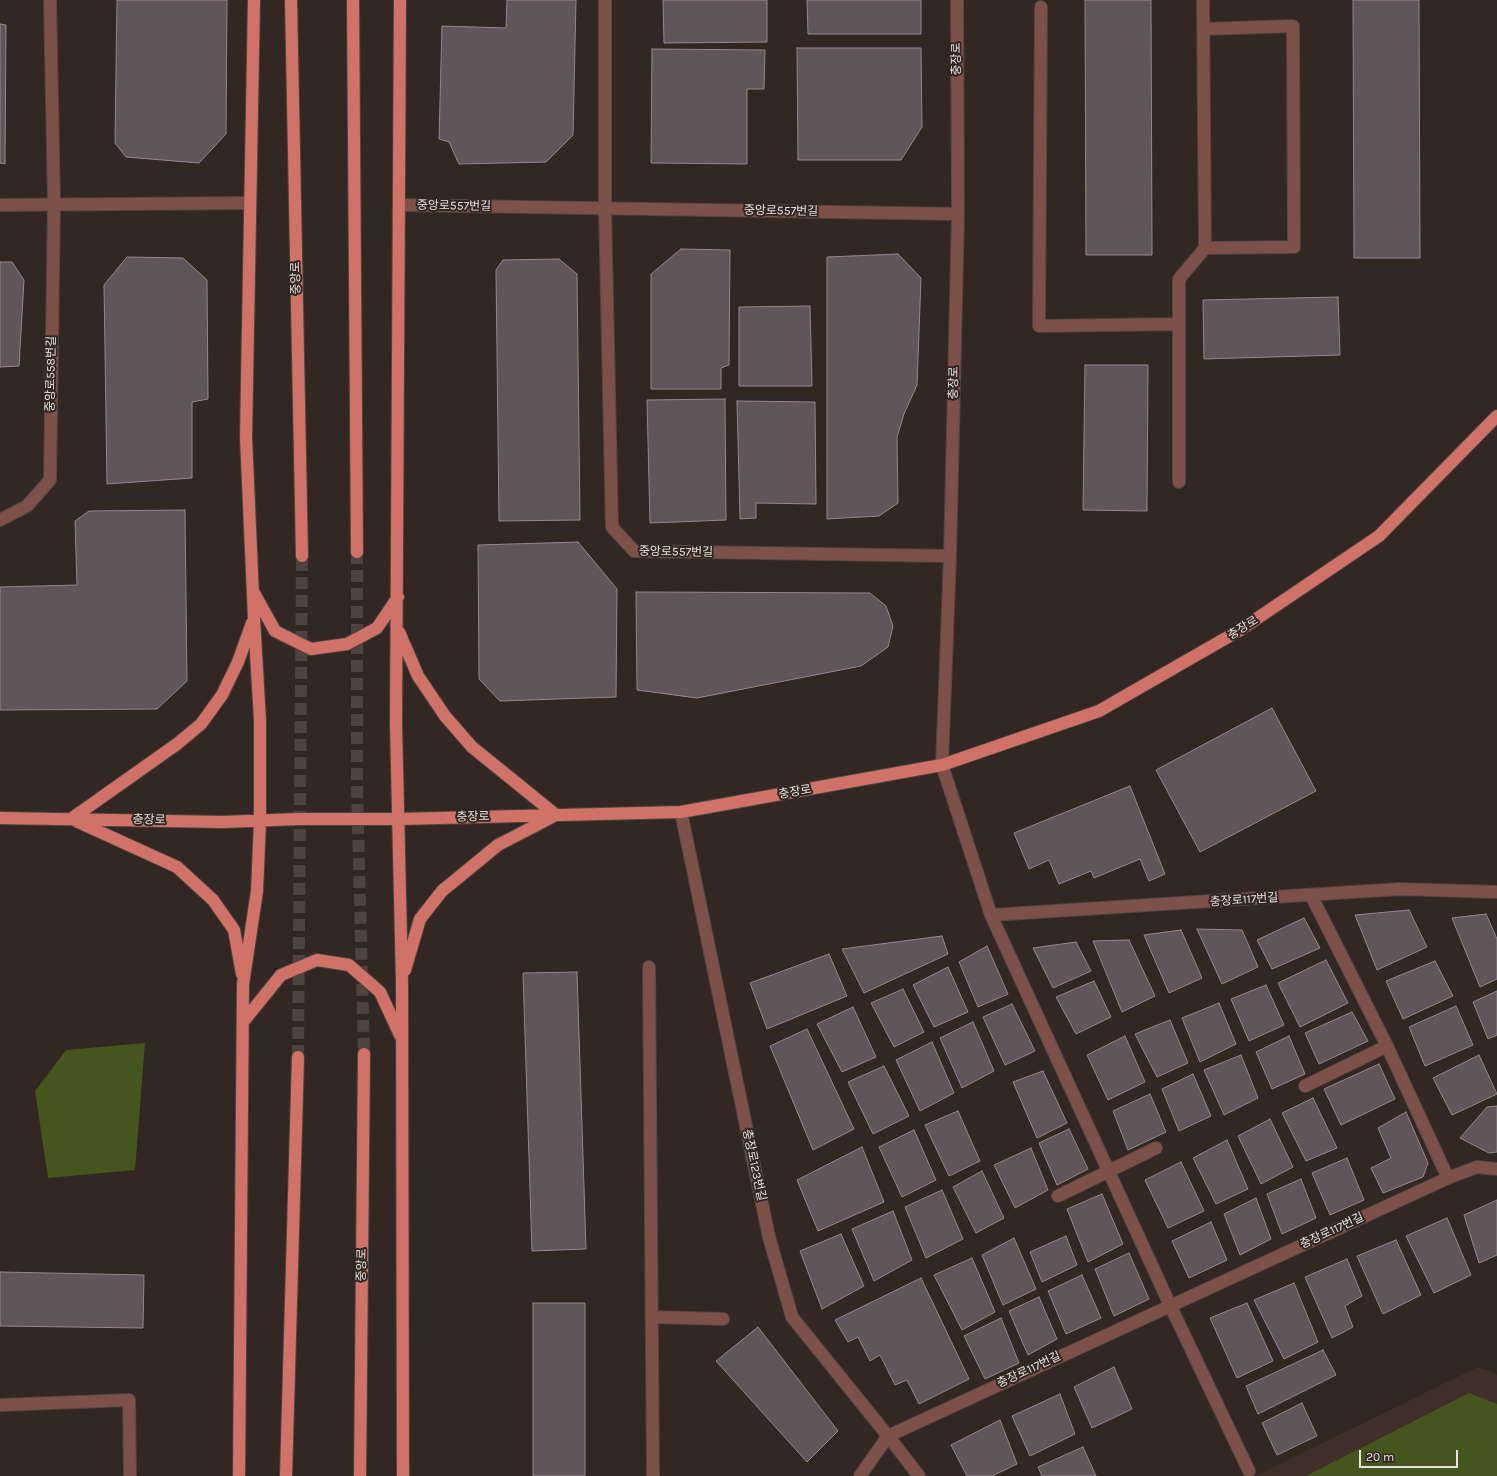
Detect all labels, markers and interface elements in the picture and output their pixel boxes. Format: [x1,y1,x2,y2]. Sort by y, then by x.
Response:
street label: 충장로 [950,42,964,76]
street label: 중앙로557번길 [417,198,491,214]
street label: 중앙로557번길 [744,203,818,219]
street label: 중앙로 [289,261,303,295]
street label: 중앙로558번길 [43,336,59,412]
street label: 충장로 [947,366,961,400]
street label: 중앙로557번길 [639,544,713,560]
street label: 충장로 [1225,613,1261,643]
street label: 충장로 [777,782,813,802]
street label: 충장로 [456,810,490,824]
street label: 충장로 [132,813,166,827]
street label: 충장로117번길 [1209,890,1279,910]
street label: 충장로123번길 [739,1128,769,1202]
street label: 충장로117번길 [1298,1210,1366,1252]
street label: 중앙로 [355,1248,369,1282]
street label: 충장로117번길 [995,1349,1063,1391]
scale bar [1361,1442,1460,1468]
text: 20 m [1366,1450,1394,1464]

